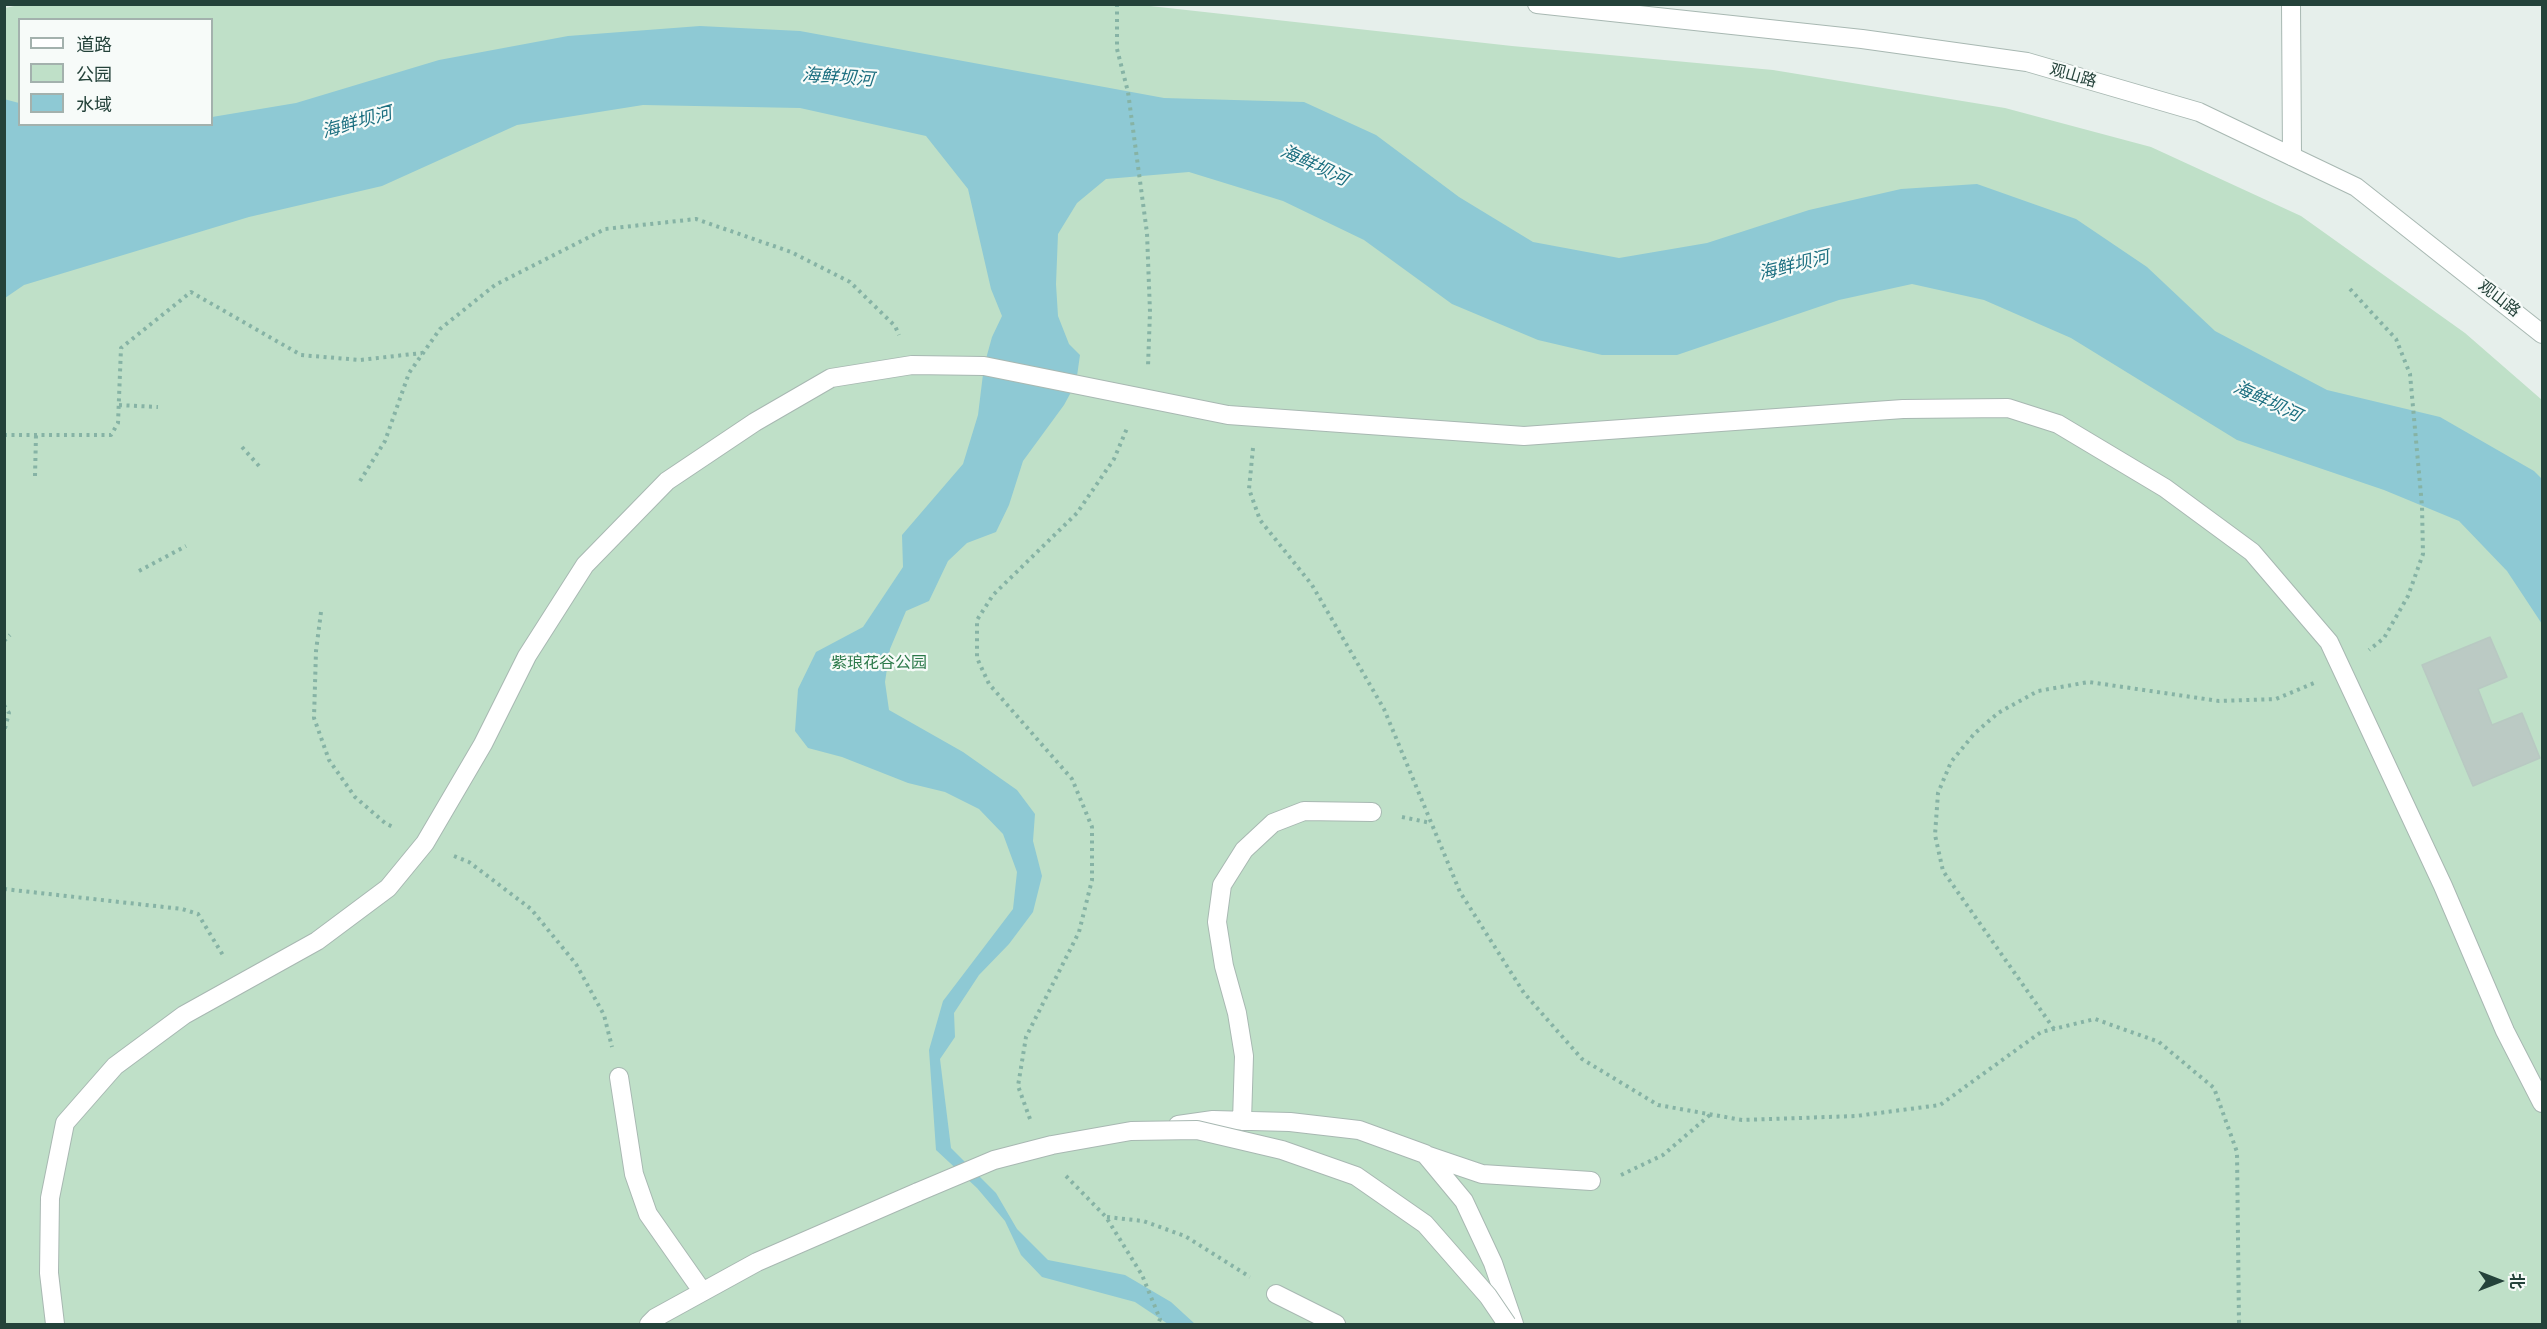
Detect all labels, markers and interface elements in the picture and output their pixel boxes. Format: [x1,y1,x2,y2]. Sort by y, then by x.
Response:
legend [18,18,213,126]
text: 道路 [76,32,112,56]
street label: 观山路 [2047,60,2099,92]
text: 公园 [76,62,112,86]
water label: 海鲜坝河 [801,65,875,91]
text: 水域 [76,92,112,116]
water label: 海鲜坝河 [319,103,395,143]
water label: 海鲜坝河 [1277,141,1351,191]
water label: 海鲜坝河 [1756,247,1832,285]
street label: 观山路 [2474,277,2524,321]
water label: 海鲜坝河 [2230,377,2304,427]
park label: 紫琅花谷公园 [831,654,927,674]
north arrow [2469,1251,2529,1311]
text: 北 [2506,1273,2528,1289]

